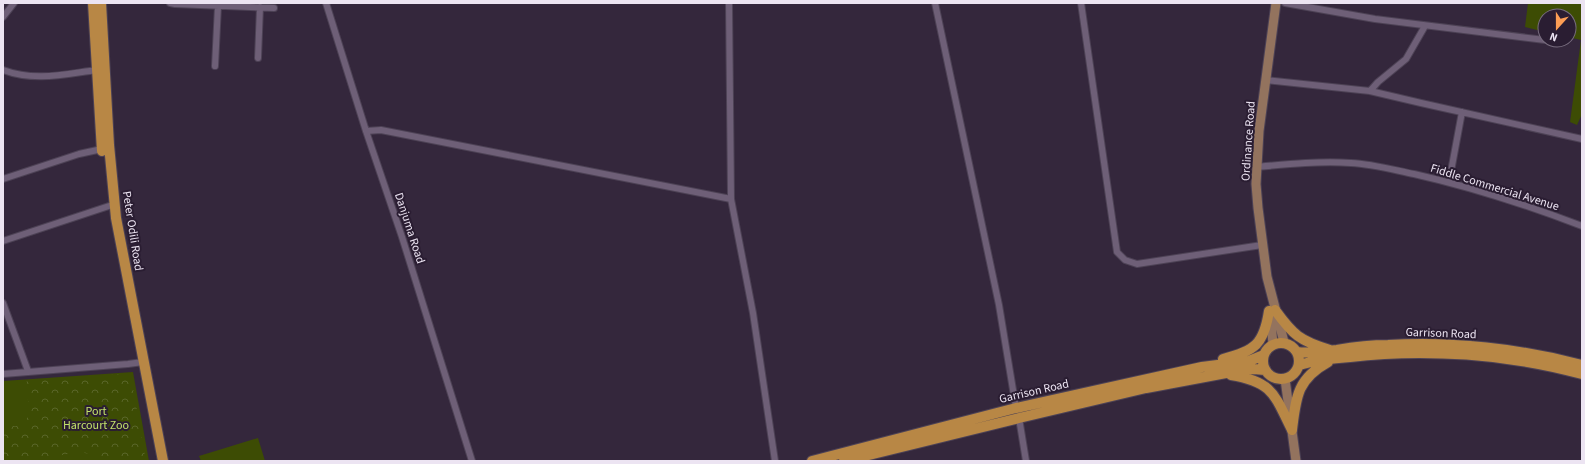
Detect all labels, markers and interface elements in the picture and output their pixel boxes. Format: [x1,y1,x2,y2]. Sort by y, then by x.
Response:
north arrow [1537,8,1577,48]
text: N [1547,29,1560,45]
street label: Ordinance Road [1237,100,1260,182]
street label: Fiddle Commercial Avenue [1428,160,1561,215]
street label: Peter Odili Road [118,190,147,272]
street label: Danjuma Road [390,191,429,266]
street label: Garrison Road [1405,324,1477,343]
street label: Garrison Road [998,375,1071,408]
park label: Port Harcourt Zoo [63,403,129,434]

